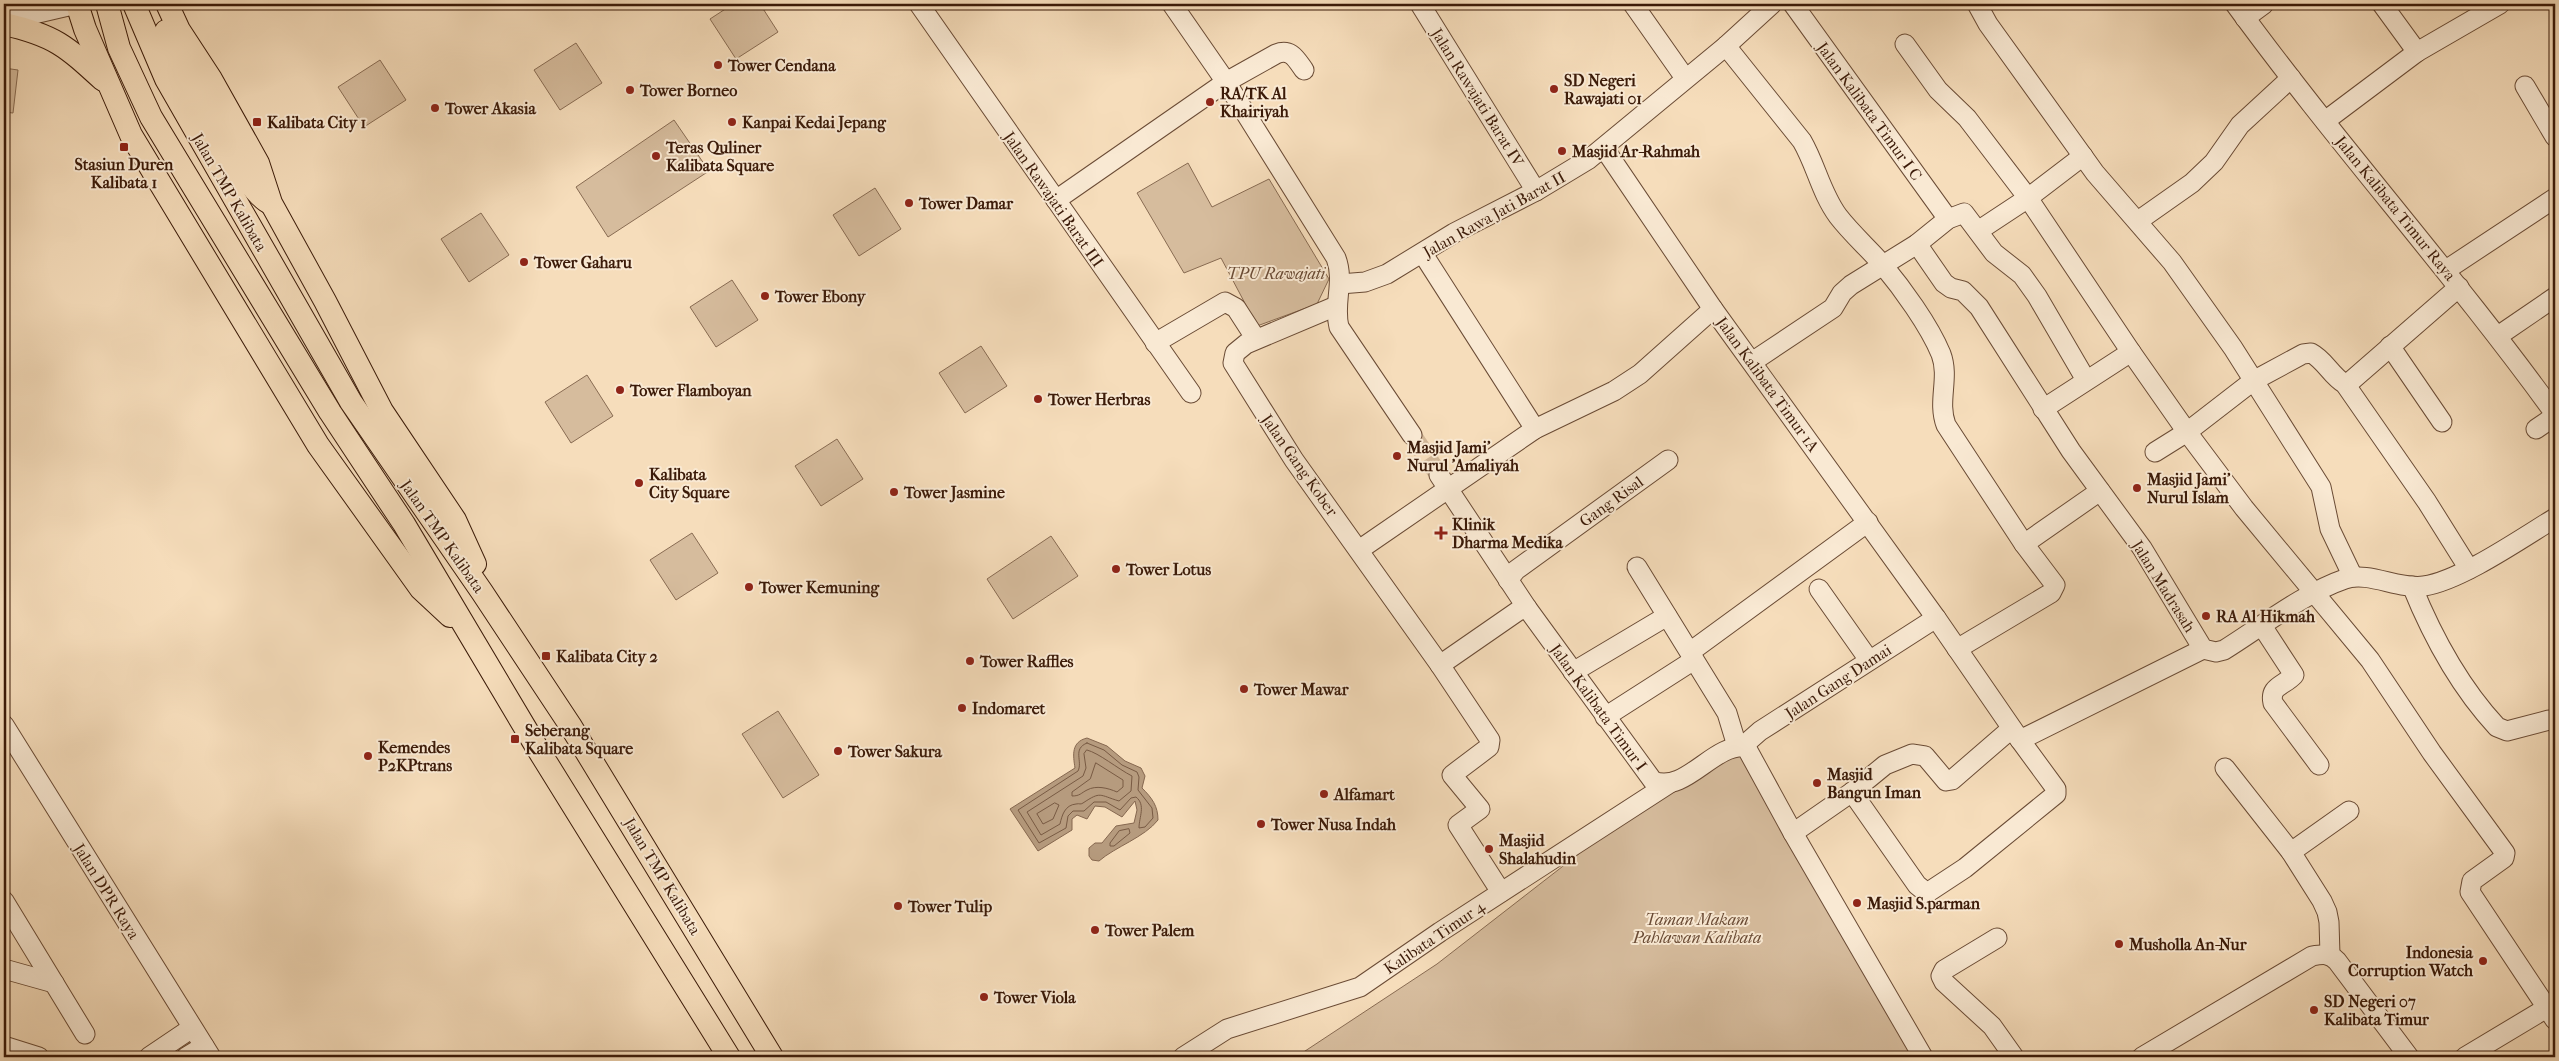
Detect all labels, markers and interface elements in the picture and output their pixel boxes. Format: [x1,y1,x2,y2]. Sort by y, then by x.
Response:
street label: Jalan Rawajati Barat IV [1426,23,1528,170]
street label: Jalan Kalibata Timur I C [1812,37,1926,184]
place label: Tower Cendana [727,56,836,75]
marker: Tower Cendana [712,59,724,71]
place label: SD Negeri Rawajati 01 [1564,71,1642,108]
place label: Tower Borneo [639,81,737,100]
marker: SD Negeri Rawajati 01 [1548,83,1560,95]
marker: Tower Borneo [624,84,636,96]
place label: RA/TK Al Khairiyah [1220,84,1290,122]
marker: RA/TK Al Khairiyah [1204,96,1216,108]
place label: Tower Akasia [444,99,536,118]
marker: Tower Akasia [429,102,441,114]
place label: Kalibata City 1 [267,113,367,133]
place label: Kanpai Kedai Jepang [742,113,886,133]
marker: Kalibata City 1 [251,116,263,128]
marker: Kanpai Kedai Jepang [726,116,738,128]
street label: Jalan Rawajati Barat III [999,126,1108,271]
street label: Jalan TMP Kalibata [187,128,271,255]
street label: Jalan Kalibata Timur Raya [2330,131,2460,285]
place label: Teras Quliner Kalibata Square [665,138,774,176]
marker: Stasiun Duren Kalibata 1 [118,141,130,153]
place label: Masjid Ar-Rahmah [1571,142,1701,161]
marker: Masjid Ar-Rahmah [1556,145,1568,157]
marker: Teras Quliner Kalibata Square [650,150,662,162]
place label: Stasiun Duren Kalibata 1 [75,155,174,192]
street label: Jalan Rawa Jati Barat II [1418,167,1569,262]
place label: Tower Damar [918,194,1014,213]
marker: Tower Damar [903,197,915,209]
place label: Tower Gaharu [533,253,633,272]
marker: Tower Gaharu [518,256,530,268]
park label: TPU Rawajati [1227,264,1327,283]
place label: Tower Ebony [774,287,867,307]
marker: Tower Ebony [759,290,771,302]
street label: Jalan Kalibata Timur 1A [1711,312,1823,456]
place label: Tower Flamboyan [629,381,752,401]
marker: Tower Flamboyan [614,384,626,396]
place label: Tower Herbras [1047,390,1150,409]
marker: Tower Herbras [1032,393,1044,405]
street label: Jalan Gang Kober [1256,409,1342,520]
place label: Masjid Jami' Nurul 'Amaliyah [1406,438,1520,476]
marker: Masjid Jami' Nurul 'Amaliyah [1391,450,1403,462]
place label: Kalibata City Square [649,465,730,503]
place label: Masjid Jami' Nurul Islam [2146,470,2231,507]
street label: Gang Risal [1576,472,1647,531]
street label: Jalan TMP Kalibata [395,475,489,597]
marker: Kalibata City Square [633,477,645,489]
marker: Masjid Jami' Nurul Islam [2131,482,2143,494]
place label: Tower Jasmine [903,483,1005,503]
marker: Tower Jasmine [888,486,900,498]
place label: Klinik Dharma Medika [1452,515,1564,552]
marker: Klinik Dharma Medika [1434,526,1448,540]
street label: Jalan Madrasah [2127,535,2199,636]
place label: Tower Lotus [1125,560,1211,579]
marker: Tower Lotus [1110,563,1122,575]
place label: Tower Kemuning [758,578,880,598]
marker: Tower Kemuning [743,581,755,593]
place label: RA Al Hikmah [2216,607,2316,626]
marker: RA Al Hikmah [2200,610,2212,622]
street label: Jalan Kalibata Timur I [1545,639,1651,774]
street label: Jalan Gang Damai [1780,640,1895,724]
place label: Kalibata City 2 [556,647,658,667]
marker: Kalibata City 2 [540,650,552,662]
place label: Tower Raffles [979,652,1074,671]
marker: Tower Raffles [964,655,976,667]
place label: Tower Mawar [1253,680,1350,699]
marker: Tower Mawar [1238,683,1250,695]
place label: Indomaret [972,699,1046,718]
marker: Indomaret [956,702,968,714]
place label: Seberang Kalibata Square [525,721,633,759]
marker: Seberang Kalibata Square [509,733,521,745]
place label: Kemendes P2KPtrans [378,738,452,775]
place label: Tower Sakura [847,742,943,761]
marker: Tower Sakura [832,745,844,757]
marker: Kemendes P2KPtrans [362,750,374,762]
place label: Masjid Bangun Iman [1826,765,1922,803]
marker: Masjid Bangun Iman [1811,777,1823,789]
place label: Alfamart [1333,785,1395,804]
marker: Alfamart [1318,788,1330,800]
street label: Jalan TMP Kalibata [619,813,705,939]
place label: Tower Nusa Indah [1270,815,1397,834]
marker: Tower Nusa Indah [1255,818,1267,830]
place label: Masjid Shalahudin [1498,831,1577,868]
street label: Jalan DPR Raya [69,838,144,943]
marker: Masjid Shalahudin [1483,843,1495,855]
place label: Masjid S.parman [1866,894,1981,914]
street label: Kalibata Timur 4 [1380,896,1489,978]
place label: Tower Tulip [907,897,992,917]
marker: Masjid S.parman [1851,897,1863,909]
marker: Tower Tulip [892,900,904,912]
park label: Taman Makam Pahlawan Kalibata [1632,910,1761,947]
place label: Tower Palem [1104,921,1195,940]
marker: Tower Palem [1089,924,1101,936]
place label: Musholla An-Nur [2128,935,2248,954]
marker: Musholla An-Nur [2113,938,2125,950]
place label: Indonesia Corruption Watch [2348,943,2474,981]
marker: Indonesia Corruption Watch [2477,955,2489,967]
place label: Tower Viola [993,988,1076,1007]
marker: Tower Viola [978,991,990,1003]
place label: SD Negeri 07 Kalibata Timur [2324,992,2430,1029]
marker: SD Negeri 07 Kalibata Timur [2308,1004,2320,1016]

